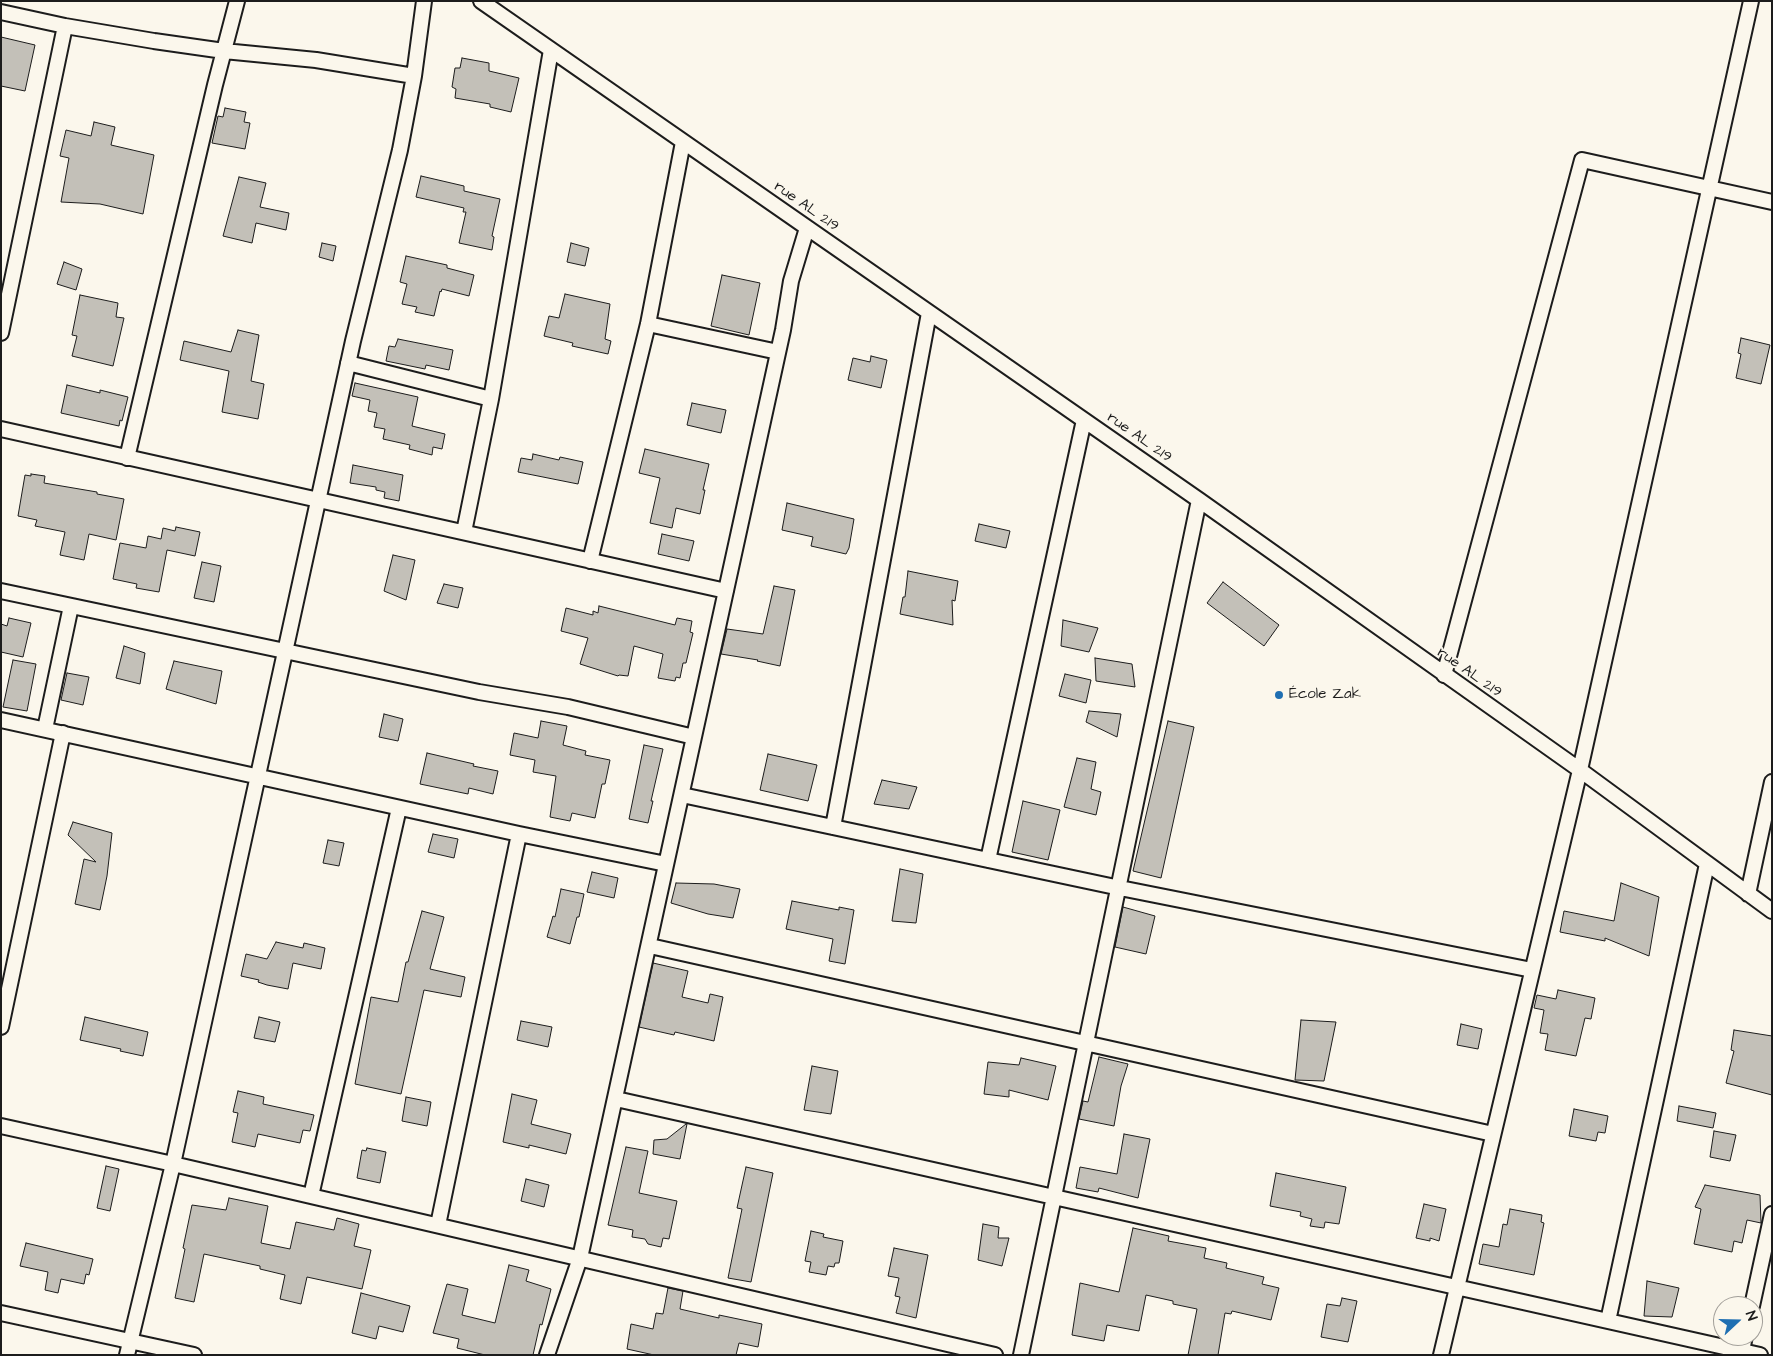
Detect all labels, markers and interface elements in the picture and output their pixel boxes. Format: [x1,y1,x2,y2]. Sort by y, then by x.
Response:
street label: rue AL 219 [770,178,842,236]
street label: rue AL 219 [1103,409,1175,467]
street label: rue AL 219 [1433,644,1505,702]
place label: École Zak [1289,686,1361,704]
marker: École Zak [1273,689,1285,701]
north arrow [1713,1296,1763,1346]
text: N [1740,1308,1762,1324]

